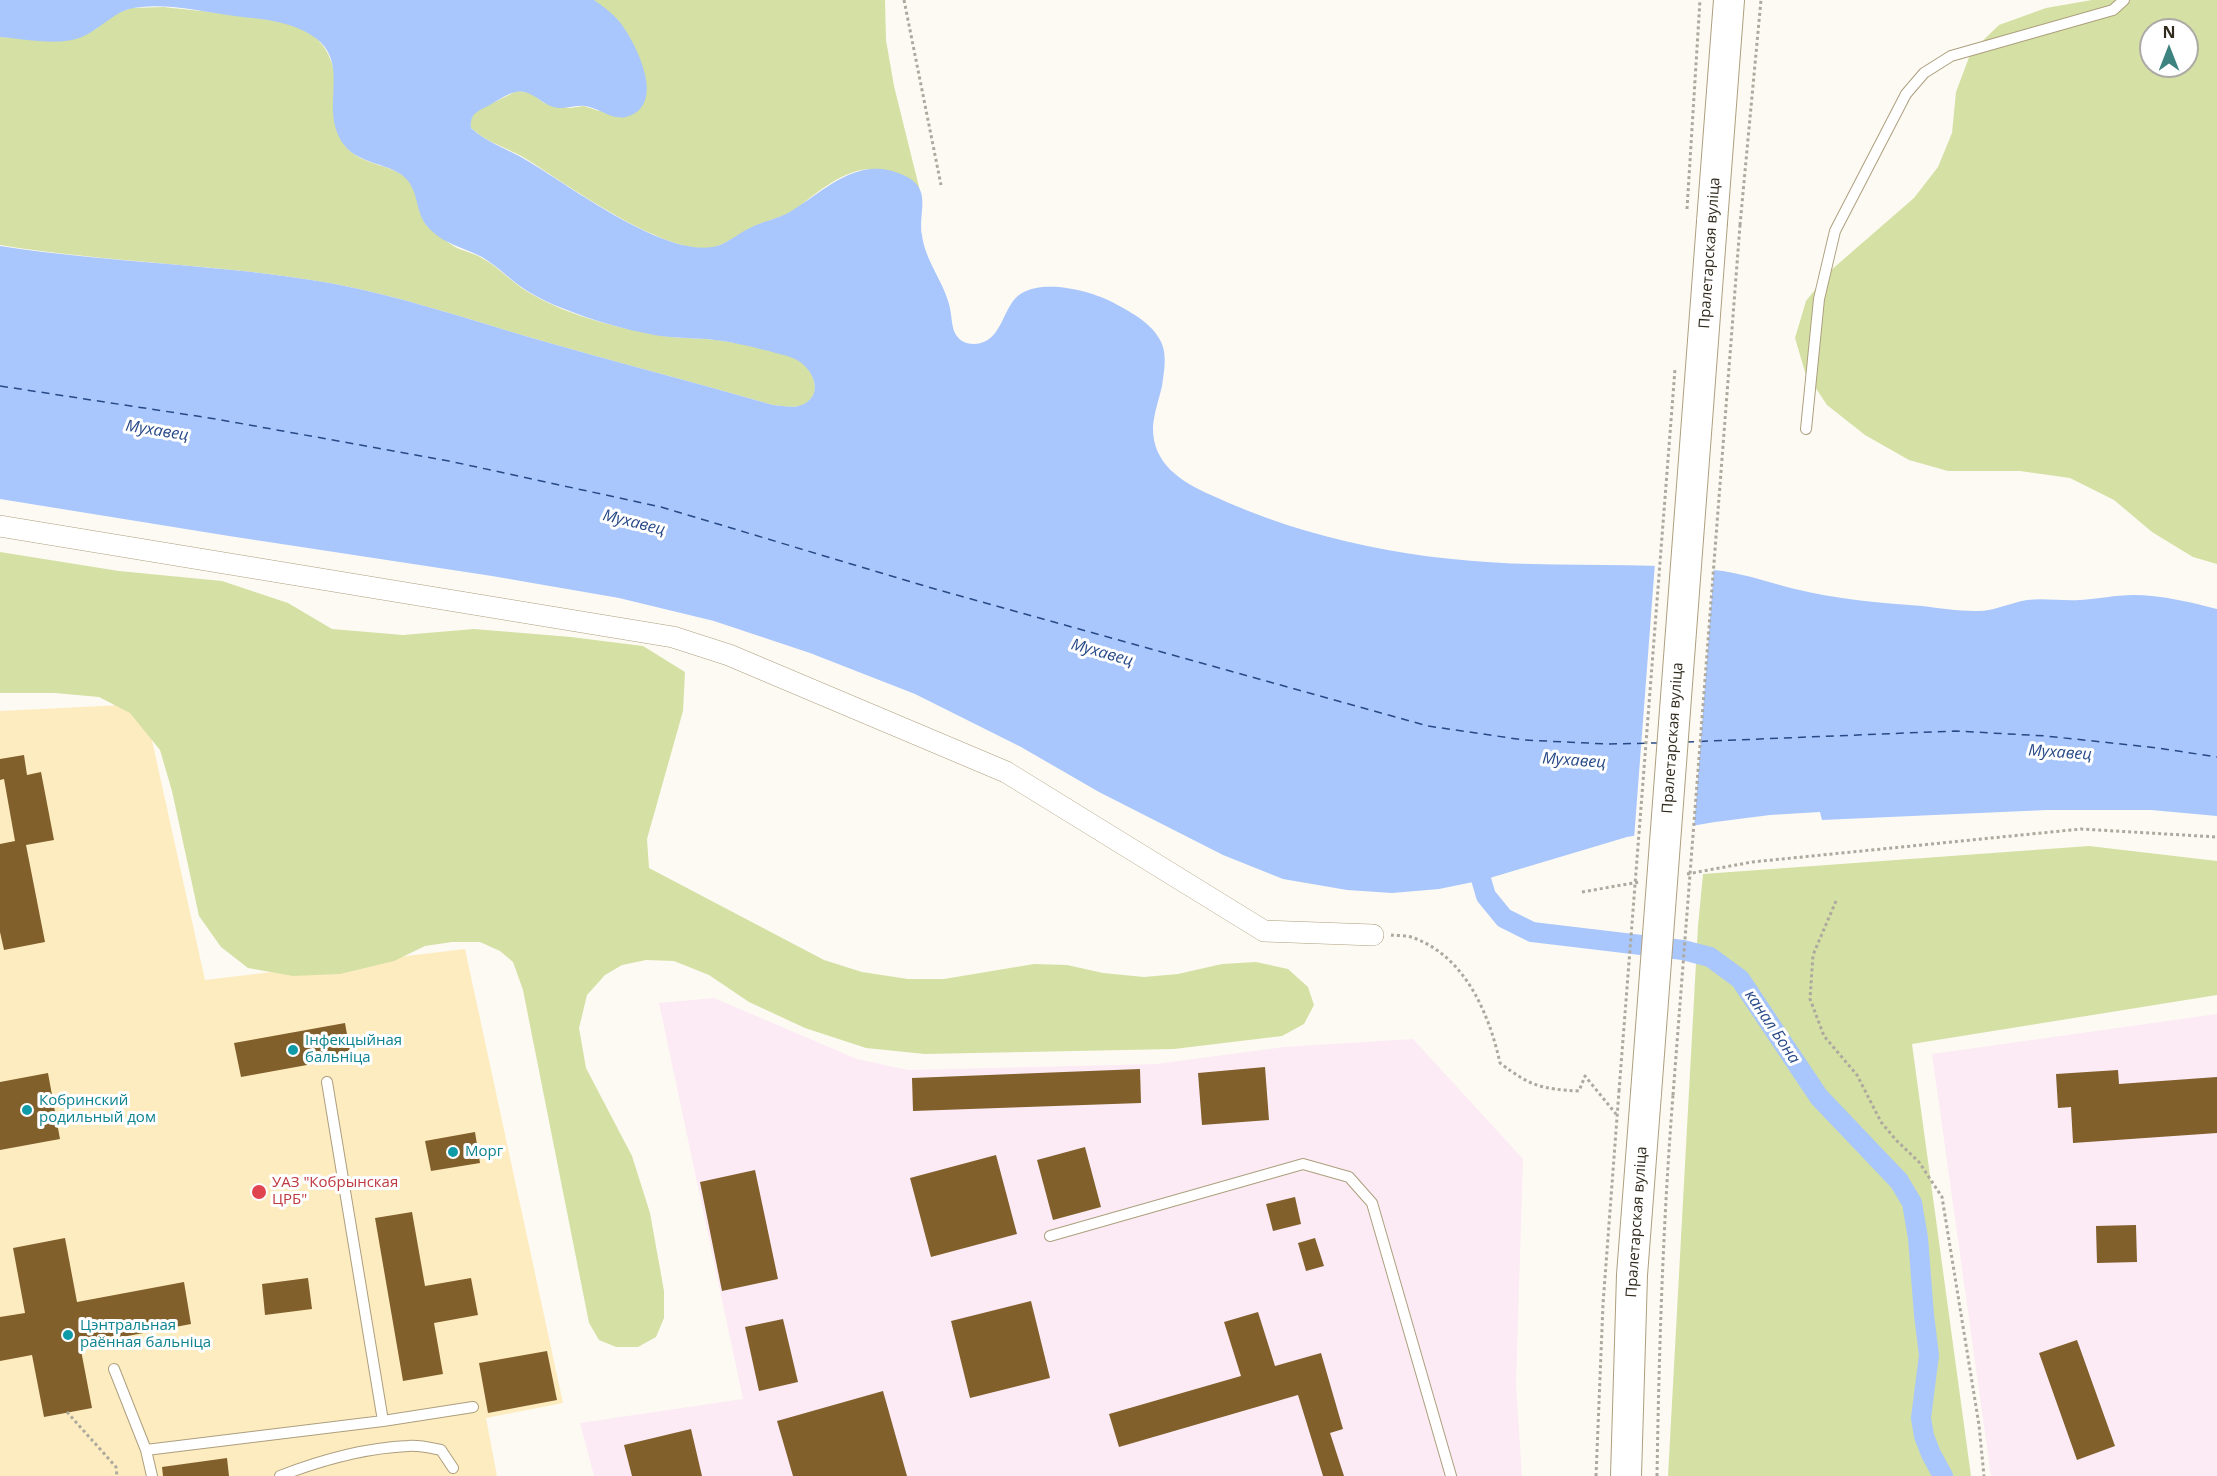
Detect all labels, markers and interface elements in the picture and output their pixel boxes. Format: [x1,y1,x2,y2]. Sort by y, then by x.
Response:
north arrow [2139,18,2199,78]
text: N [2162,21,2176,43]
street label: Пралетарская вуліца [1696,177,1724,329]
water label: Мухавец [124,417,190,445]
water label: Мухавец [601,506,667,540]
water label: Мухавец [1069,635,1135,671]
street label: Пралетарская вуліца [1659,662,1687,814]
water label: Мухавец [2028,741,2092,765]
water label: Мухавец [1542,749,1606,773]
water label: канал Бона [1740,987,1804,1067]
place label: Інфекцыйная бальніца [305,1032,402,1067]
marker: Інфекцыйная бальніца [286,1043,300,1057]
place label: Кобринский родильный дом [39,1092,156,1127]
marker: Кобринский родильный дом [20,1103,34,1117]
place label: Морг [465,1143,503,1161]
marker: Морг [446,1145,460,1159]
street label: Пралетарская вуліца [1623,1146,1651,1298]
place label: УАЗ "Кобрынская ЦРБ" [272,1174,398,1209]
marker: УАЗ "Кобрынская ЦРБ" [250,1183,268,1201]
place label: Цэнтральная раённая бальніца [80,1317,211,1352]
marker: Цэнтральная раённая бальніца [61,1328,75,1342]

